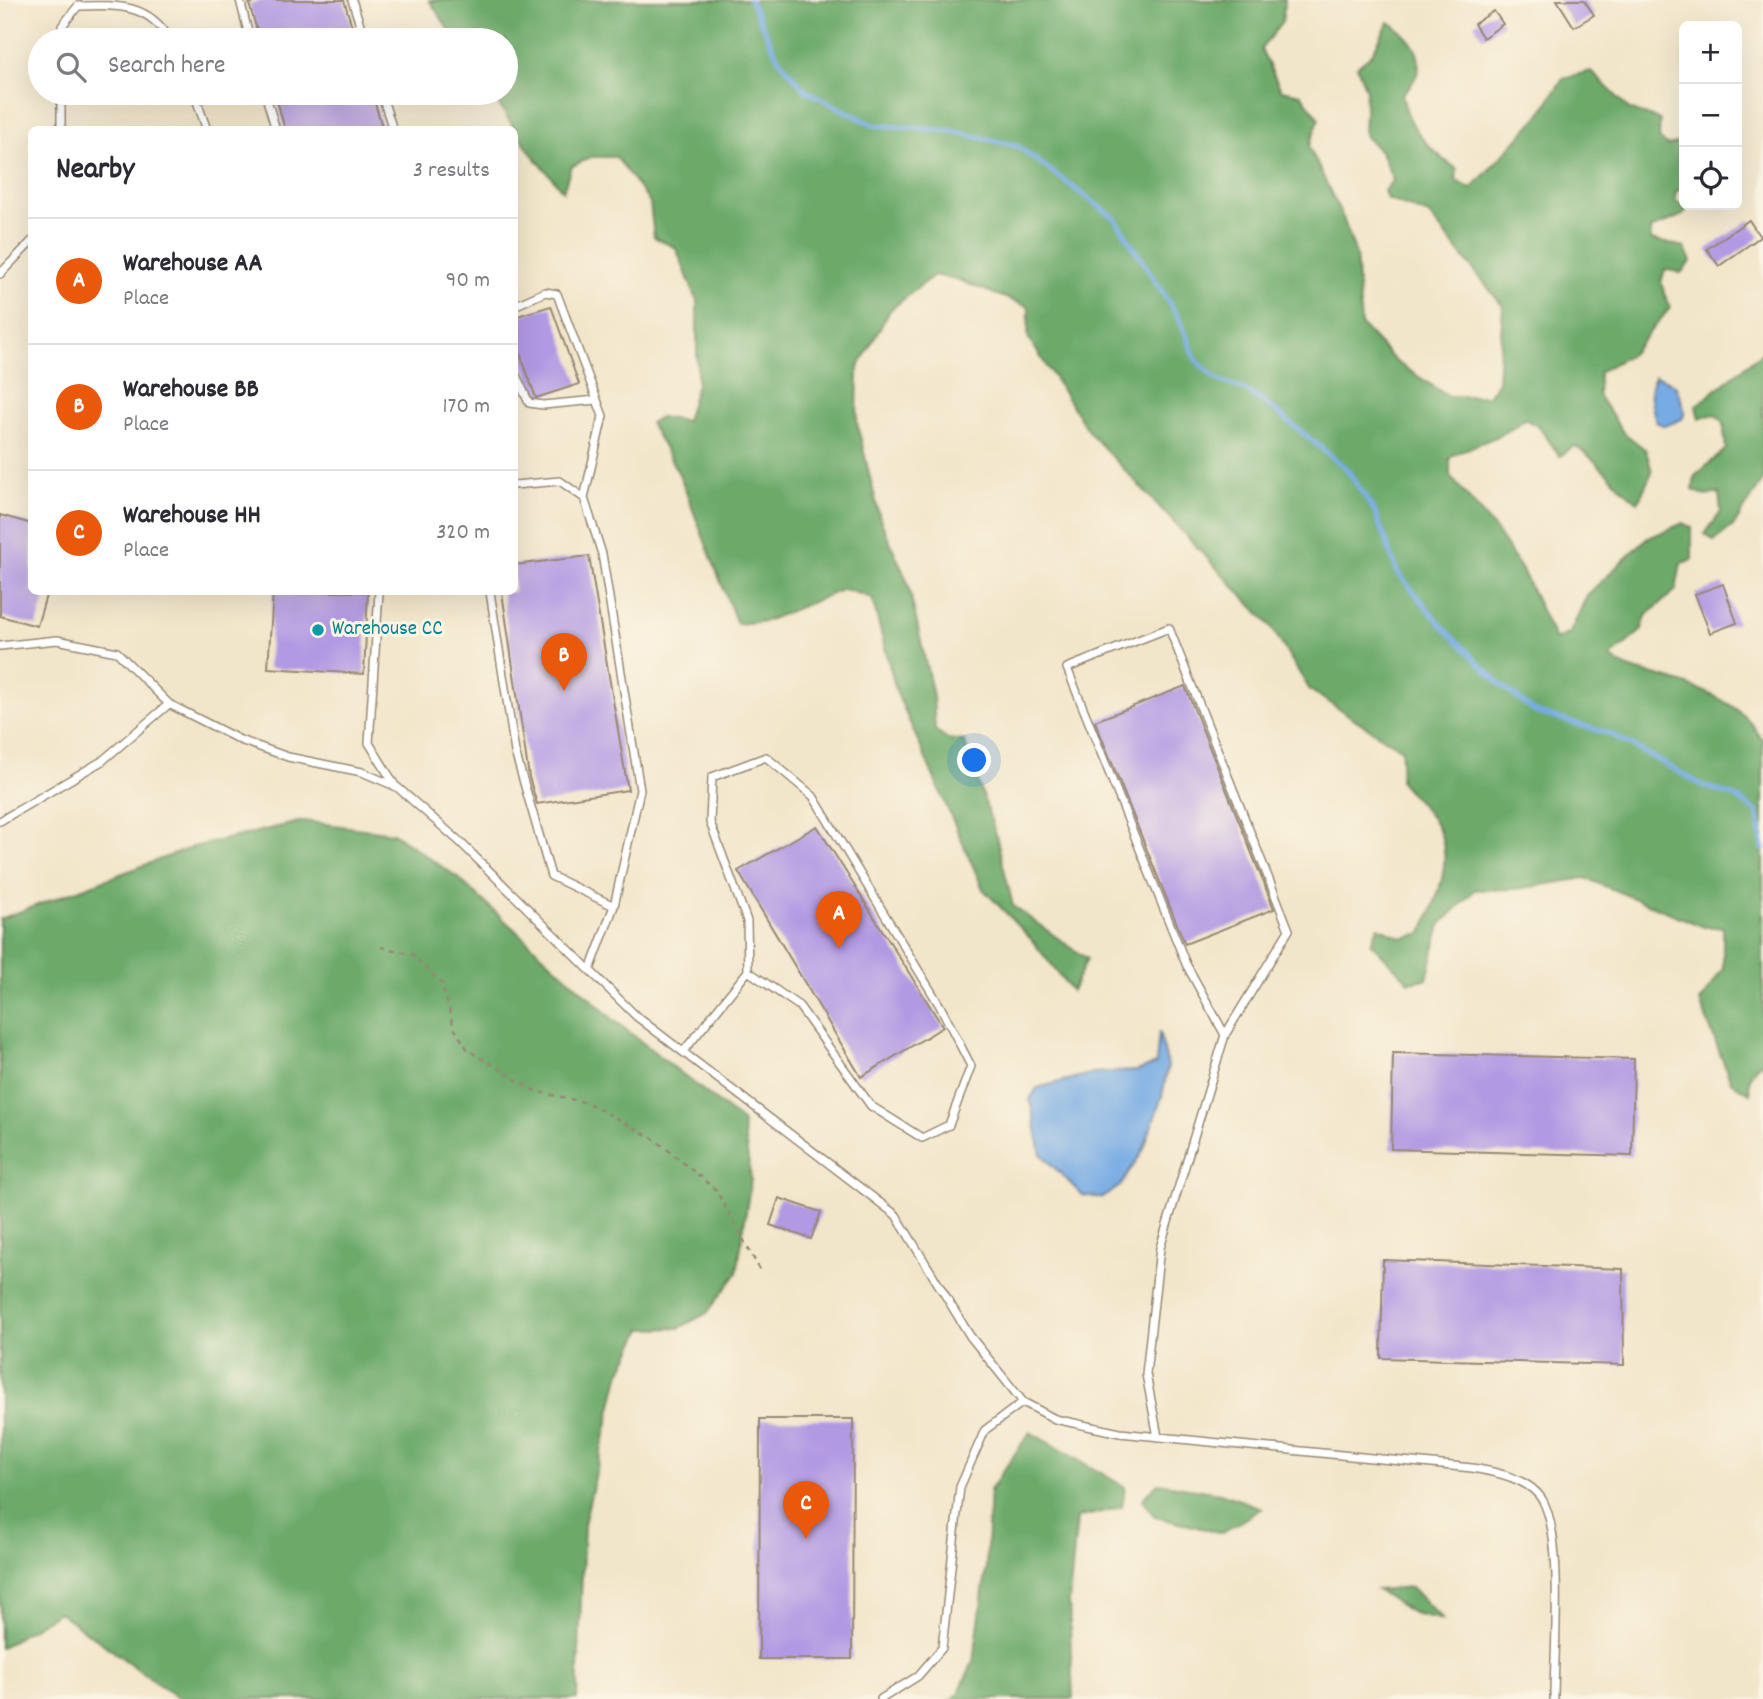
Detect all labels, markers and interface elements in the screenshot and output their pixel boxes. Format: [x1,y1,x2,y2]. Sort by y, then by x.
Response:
map controls [1679,21,1742,210]
button: + [1679,21,1742,84]
search box [28,28,518,105]
icon: search [52,48,90,86]
text: Search here [108,48,226,85]
button: − [1679,84,1742,147]
button: locate [1679,147,1742,210]
text: Nearby [56,150,134,193]
text: 3 results [413,155,490,188]
text: Warehouse AA [123,246,263,283]
text: A [73,265,85,298]
text: 90 m [446,265,490,298]
text: Place [123,283,169,316]
text: Warehouse BB [123,372,259,409]
text: B [74,391,84,424]
text: 170 m [443,391,490,424]
text: Place [123,409,169,442]
text: Warehouse HH [123,498,261,535]
text: C [73,517,85,550]
text: 320 m [436,517,490,550]
text: Place [123,535,169,568]
place label: Warehouse CC [332,615,443,645]
marker: Warehouse CC [310,622,326,638]
pin: B [541,633,587,691]
your location [957,743,991,777]
pin: A [816,891,862,949]
pin: C [783,1481,829,1539]

